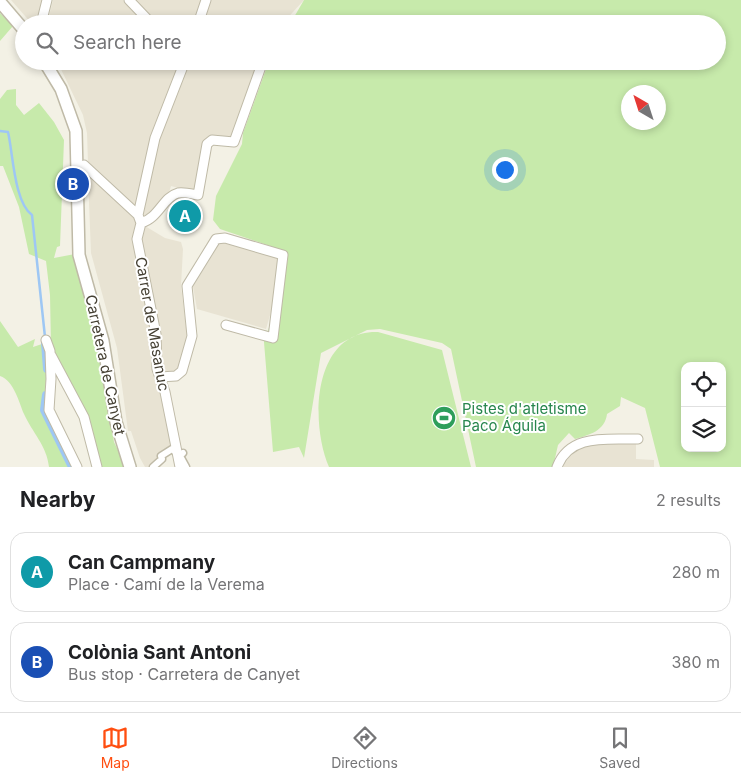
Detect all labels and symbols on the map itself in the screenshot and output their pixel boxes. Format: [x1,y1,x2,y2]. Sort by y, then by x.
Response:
north arrow [621,85,666,130]
your location [492,157,518,183]
pin: B [57,165,89,203]
pin: A [169,197,201,235]
street label: Carrer de Masanuc [131,255,174,393]
street label: Carretera de Canyet [81,293,130,437]
place label: Pistes d'atletisme Paco Águila [462,399,587,435]
sports icon: Pistes d'atletisme Paco Águila [431,405,457,431]

